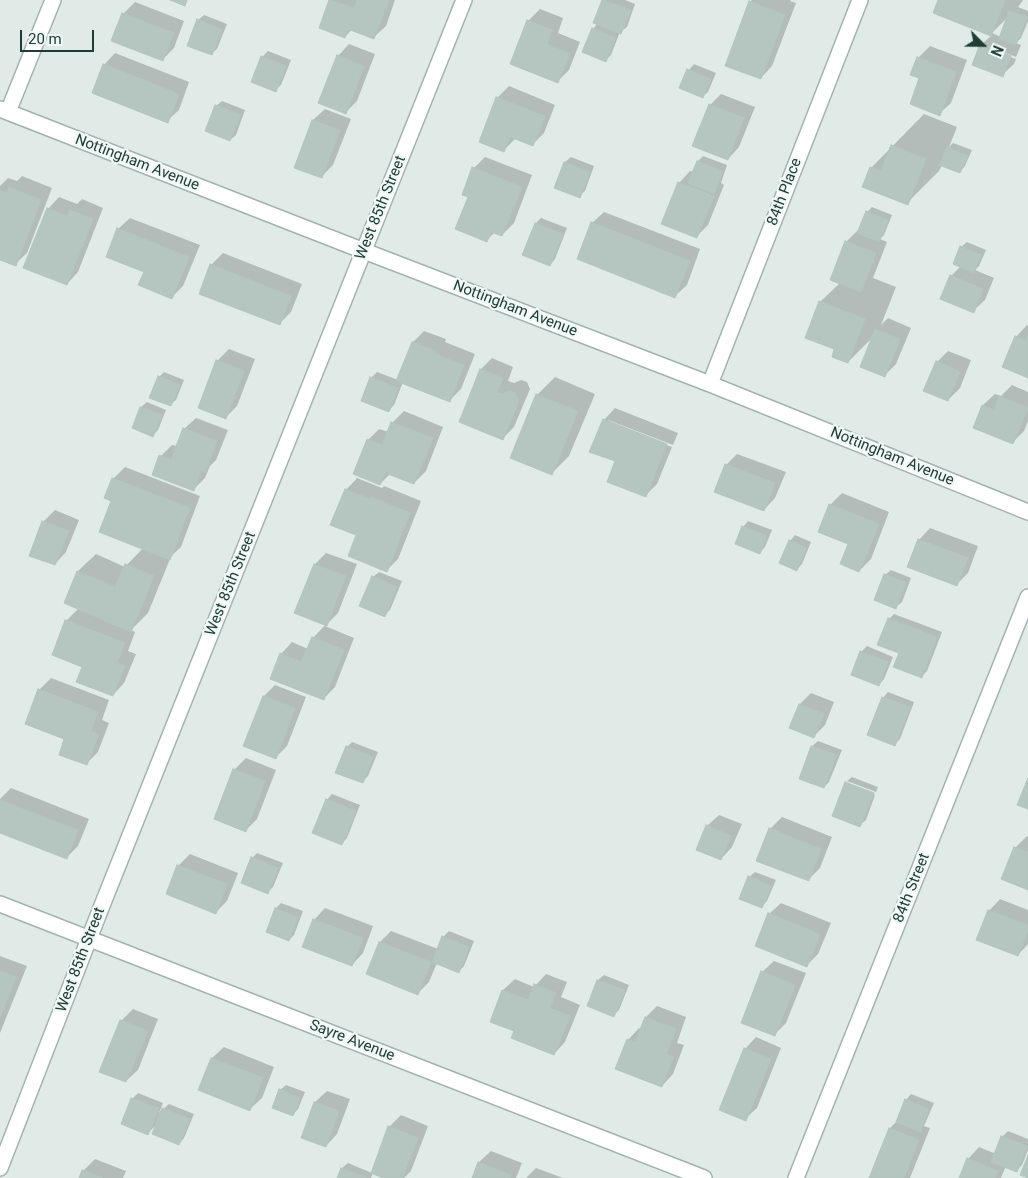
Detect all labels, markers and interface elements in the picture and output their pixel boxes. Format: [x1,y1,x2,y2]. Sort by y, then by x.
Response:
scale bar [22,20,96,52]
north arrow [958,20,1008,70]
text: 20 m [28,30,62,48]
text: N [988,43,1006,59]
street label: Nottingham Avenue [72,131,202,195]
street label: West 85th Street [352,153,410,263]
street label: 84th Place [764,156,806,228]
street label: Nottingham Avenue [450,277,580,341]
street label: Nottingham Avenue [828,424,956,490]
street label: West 85th Street [202,529,260,639]
street label: 84th Street [890,851,934,925]
street label: West 85th Street [53,905,109,1015]
street label: Sayre Avenue [307,1017,397,1065]

